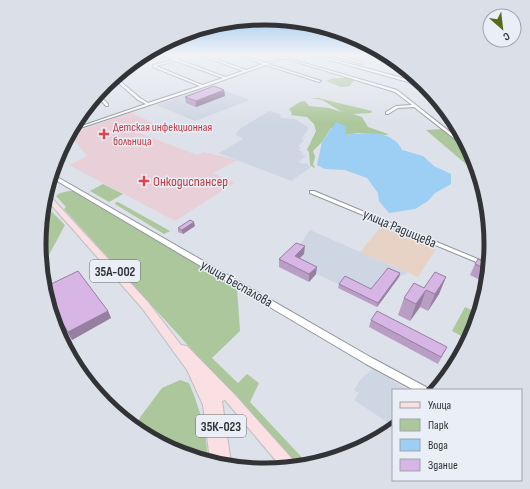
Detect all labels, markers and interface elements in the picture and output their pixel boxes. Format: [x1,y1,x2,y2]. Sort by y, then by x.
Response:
north arrow [482,8,522,48]
text: С [501,29,512,44]
place label: Детская инфекционная больница [113,120,212,149]
marker: Детская инфекционная больница [98,128,110,140]
place label: Онкодиспансер [153,173,228,190]
marker: Онкодиспансер [138,175,150,187]
street label: улица Радищева [361,205,439,252]
street label: улица Беспалова [198,256,276,311]
road number: 35А-002 [90,260,140,282]
legend [392,389,522,481]
text: Улица [428,398,452,413]
road number: 35К-023 [196,415,246,437]
text: Парк [428,418,449,433]
text: Вода [428,438,448,453]
text: Здание [428,458,458,473]

